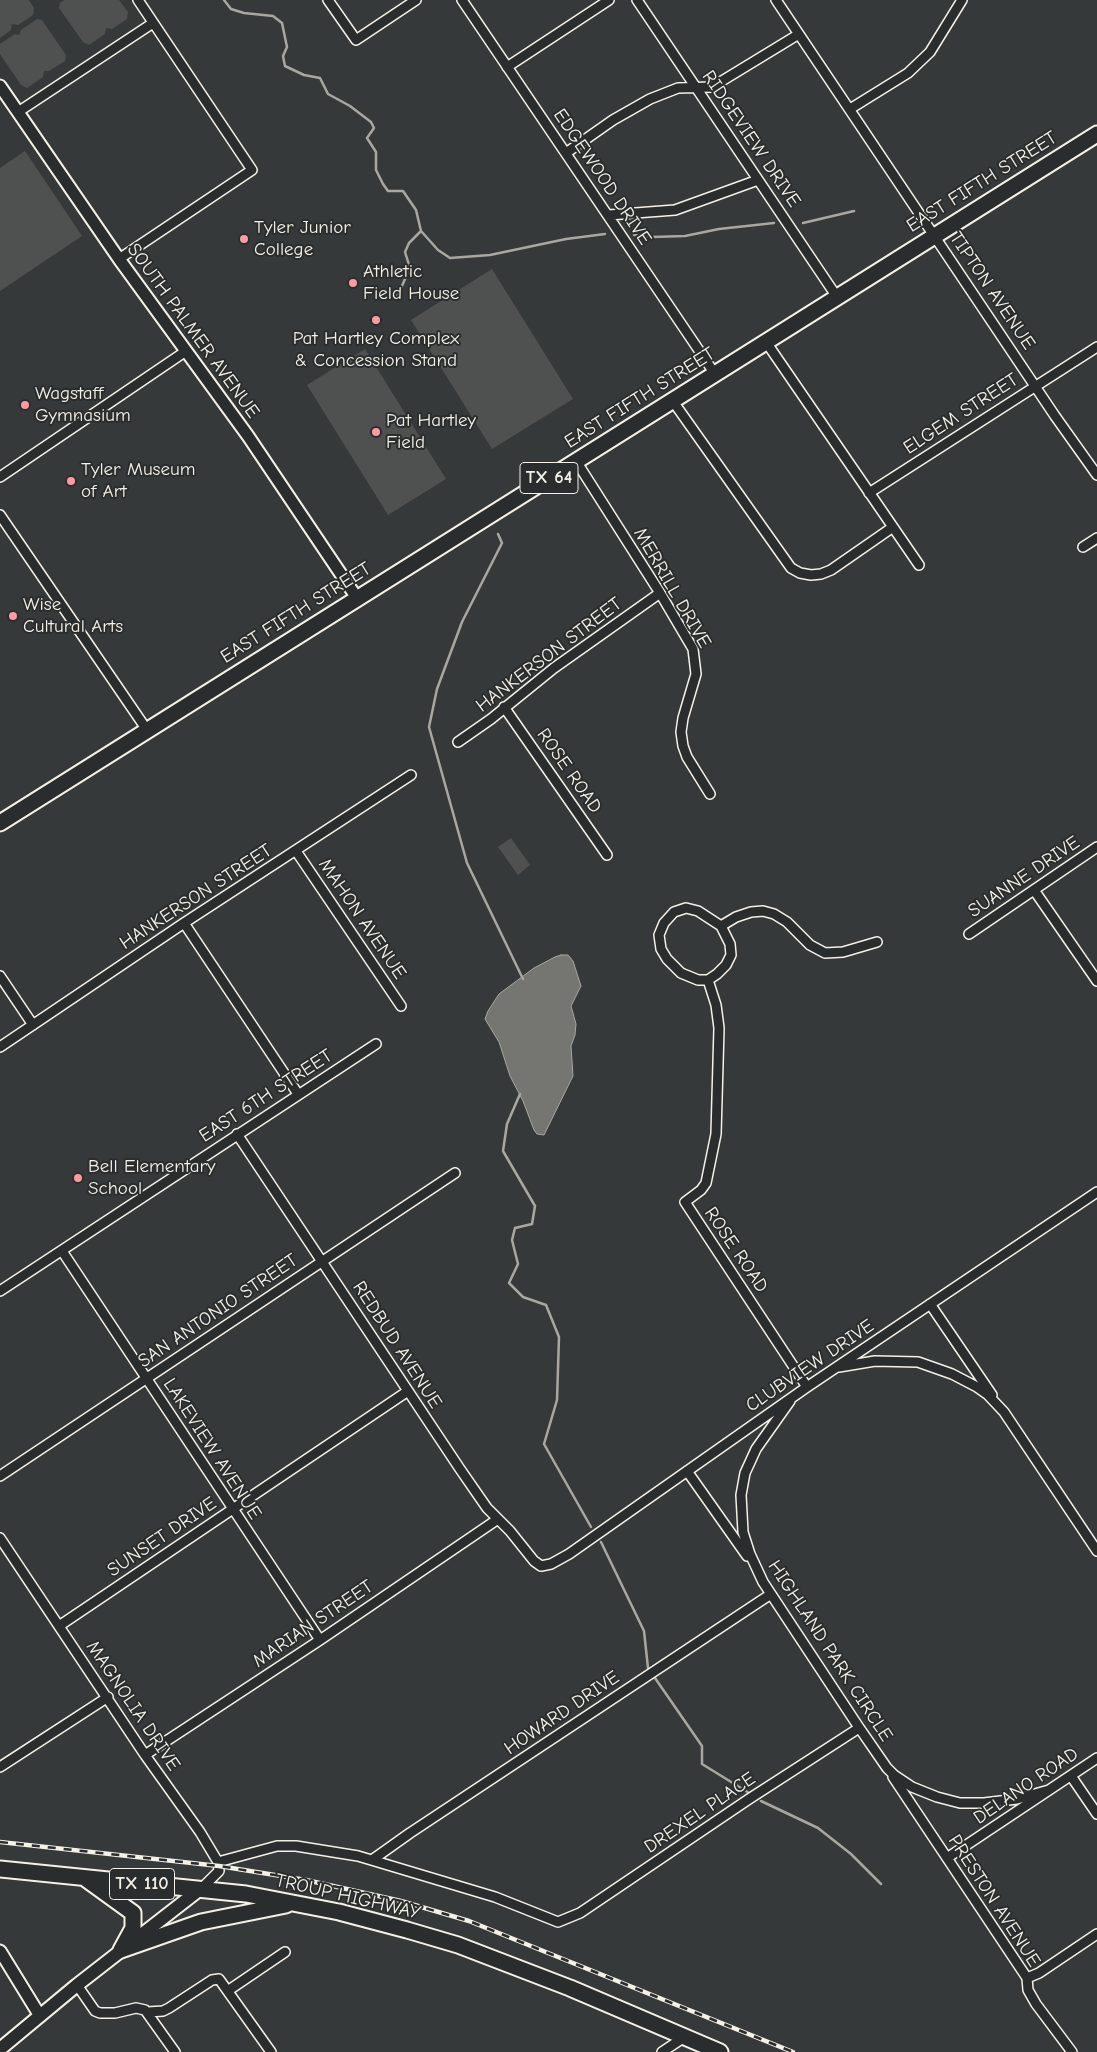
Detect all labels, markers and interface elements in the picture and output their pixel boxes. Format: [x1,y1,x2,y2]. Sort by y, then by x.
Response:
street label: RIDGEVIEW DRIVE [697,66,805,212]
street label: EDGEWOOD DRIVE [548,105,656,249]
street label: EAST FIFTH STREET [903,126,1061,238]
place label: Tyler Junior College [254,217,351,261]
street label: TIPTON AVENUE [944,228,1040,354]
marker: Tyler Junior College [238,233,250,245]
street label: SOUTH PALMER AVENUE [122,239,264,423]
place label: Athletic Field House [363,261,459,305]
marker: Athletic Field House [347,277,359,289]
marker: Pat Hartley Complex & Concession Stand [370,314,382,326]
place label: Pat Hartley Complex & Concession Stand [293,328,459,372]
street label: EAST FIFTH STREET [561,342,719,454]
street label: ELGEM STREET [899,368,1023,460]
place label: Wagstaff Gymnasium [35,383,131,427]
marker: Wagstaff Gymnasium [19,399,31,411]
place label: Pat Hartley Field [386,410,476,454]
marker: Pat Hartley Field [370,426,382,438]
place label: Tyler Museum of Art [81,459,195,503]
road number: TX 64 [520,462,578,493]
marker: Tyler Museum of Art [65,475,77,487]
street label: MERRILL DRIVE [628,524,716,652]
street label: EAST FIFTH STREET [217,557,375,669]
street label: HANKERSON STREET [472,593,626,717]
place label: Wise Cultural Arts [23,594,123,638]
marker: Wise Cultural Arts [7,610,19,622]
street label: ROSE ROAD [531,724,607,818]
street label: SUANNE DRIVE [964,831,1084,923]
street label: HANKERSON STREET [116,839,276,955]
street label: MAHON AVENUE [313,854,411,984]
street label: EAST 6TH STREET [195,1044,337,1148]
place label: Bell Elementary School [88,1156,216,1200]
marker: Bell Elementary School [72,1172,84,1184]
street label: ROSE ROAD [699,1203,773,1297]
street label: SAN ANTONIO STREET [134,1249,302,1373]
street label: REDBUD AVENUE [347,1277,447,1413]
street label: CLUBVIEW DRIVE [742,1315,878,1417]
street label: LAKEVIEW AVENUE [158,1374,266,1524]
street label: SUNSET DRIVE [103,1492,221,1582]
street label: HIGHLAND PARK CIRCLE [763,1556,897,1746]
street label: MARIAN STREET [249,1575,377,1673]
street label: MAGNOLIA DRIVE [81,1637,185,1775]
street label: HOWARD DRIVE [500,1666,624,1760]
street label: DELANO ROAD [969,1743,1083,1829]
street label: DREXEL PLACE [640,1767,760,1859]
street label: PRESTON AVENUE [943,1831,1045,1971]
road number: TX 110 [110,1868,174,1900]
street label: TROUP HIGHWAY [273,1869,423,1925]

